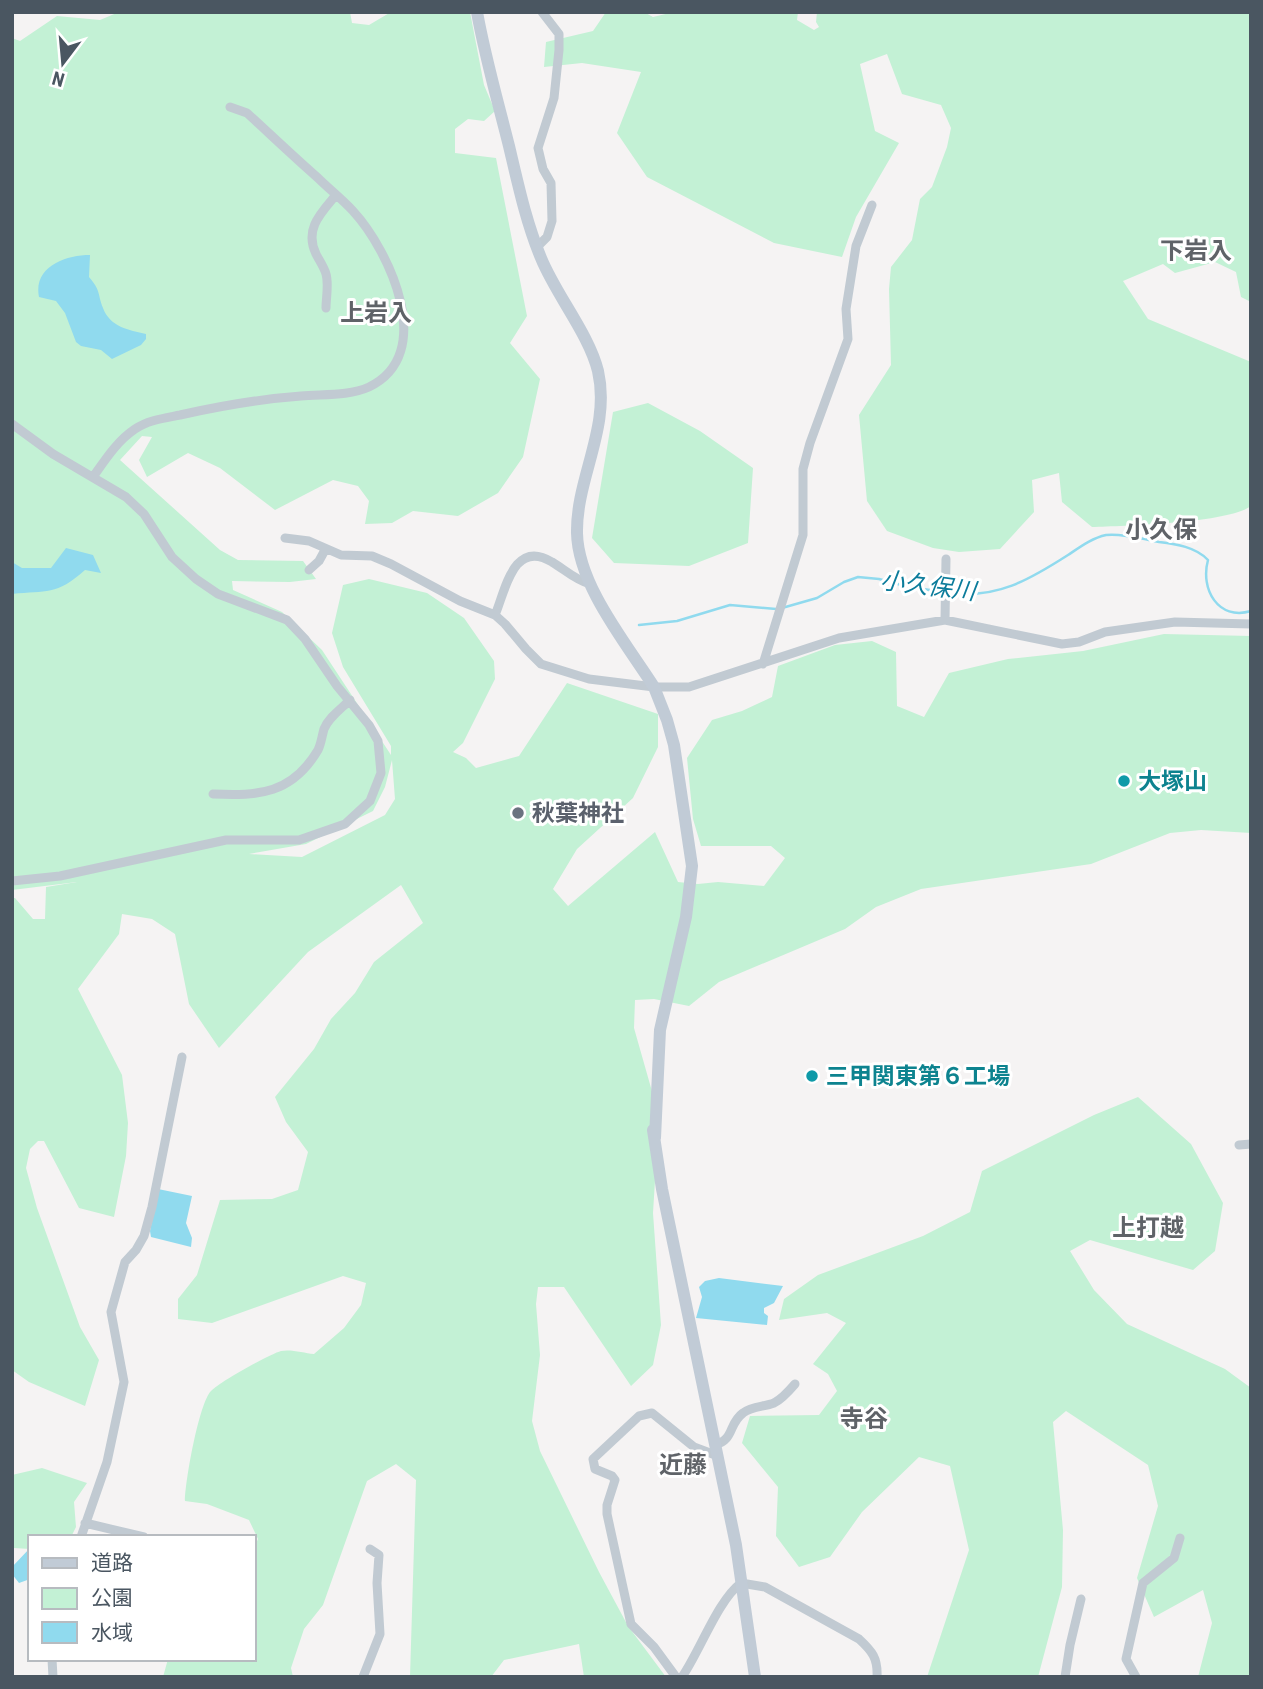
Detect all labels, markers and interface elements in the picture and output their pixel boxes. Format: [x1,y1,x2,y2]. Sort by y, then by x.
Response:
north arrow [28,28,98,98]
text: N [50,66,67,92]
district label: 下岩入 [1160,237,1232,265]
district label: 上岩入 [340,299,412,327]
district label: 小久保 [1125,516,1197,544]
water label: 小久保川 [879,566,980,606]
place label: 大塚山 [1138,768,1207,795]
marker: 大塚山 [1116,773,1132,789]
place label: 秋葉神社 [532,800,624,827]
marker: 秋葉神社 [510,805,526,821]
place label: 三甲関東第６工場 [826,1063,1010,1090]
marker: 三甲関東第６工場 [804,1068,820,1084]
district label: 上打越 [1112,1214,1184,1242]
district label: 寺谷 [840,1405,888,1433]
district label: 近藤 [659,1451,707,1479]
legend [28,1535,256,1661]
text: 道路 [91,1551,133,1575]
text: 公園 [91,1586,133,1610]
text: 水域 [91,1621,133,1645]

